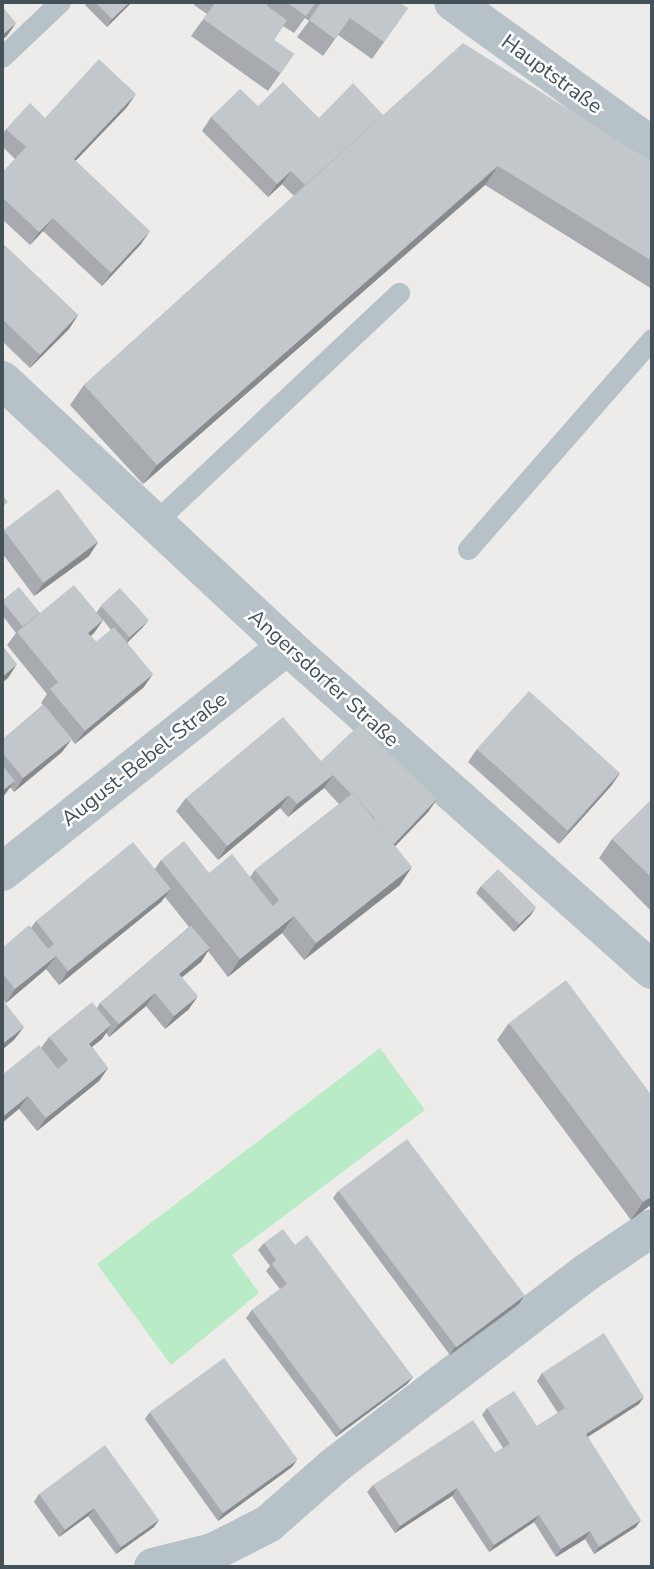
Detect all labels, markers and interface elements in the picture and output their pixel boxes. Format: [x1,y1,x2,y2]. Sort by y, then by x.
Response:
street label: Hauptstraße [497,29,607,119]
street label: Angersdorfer Straße [244,604,404,752]
street label: August-Bebel-Straße [56,686,232,832]

